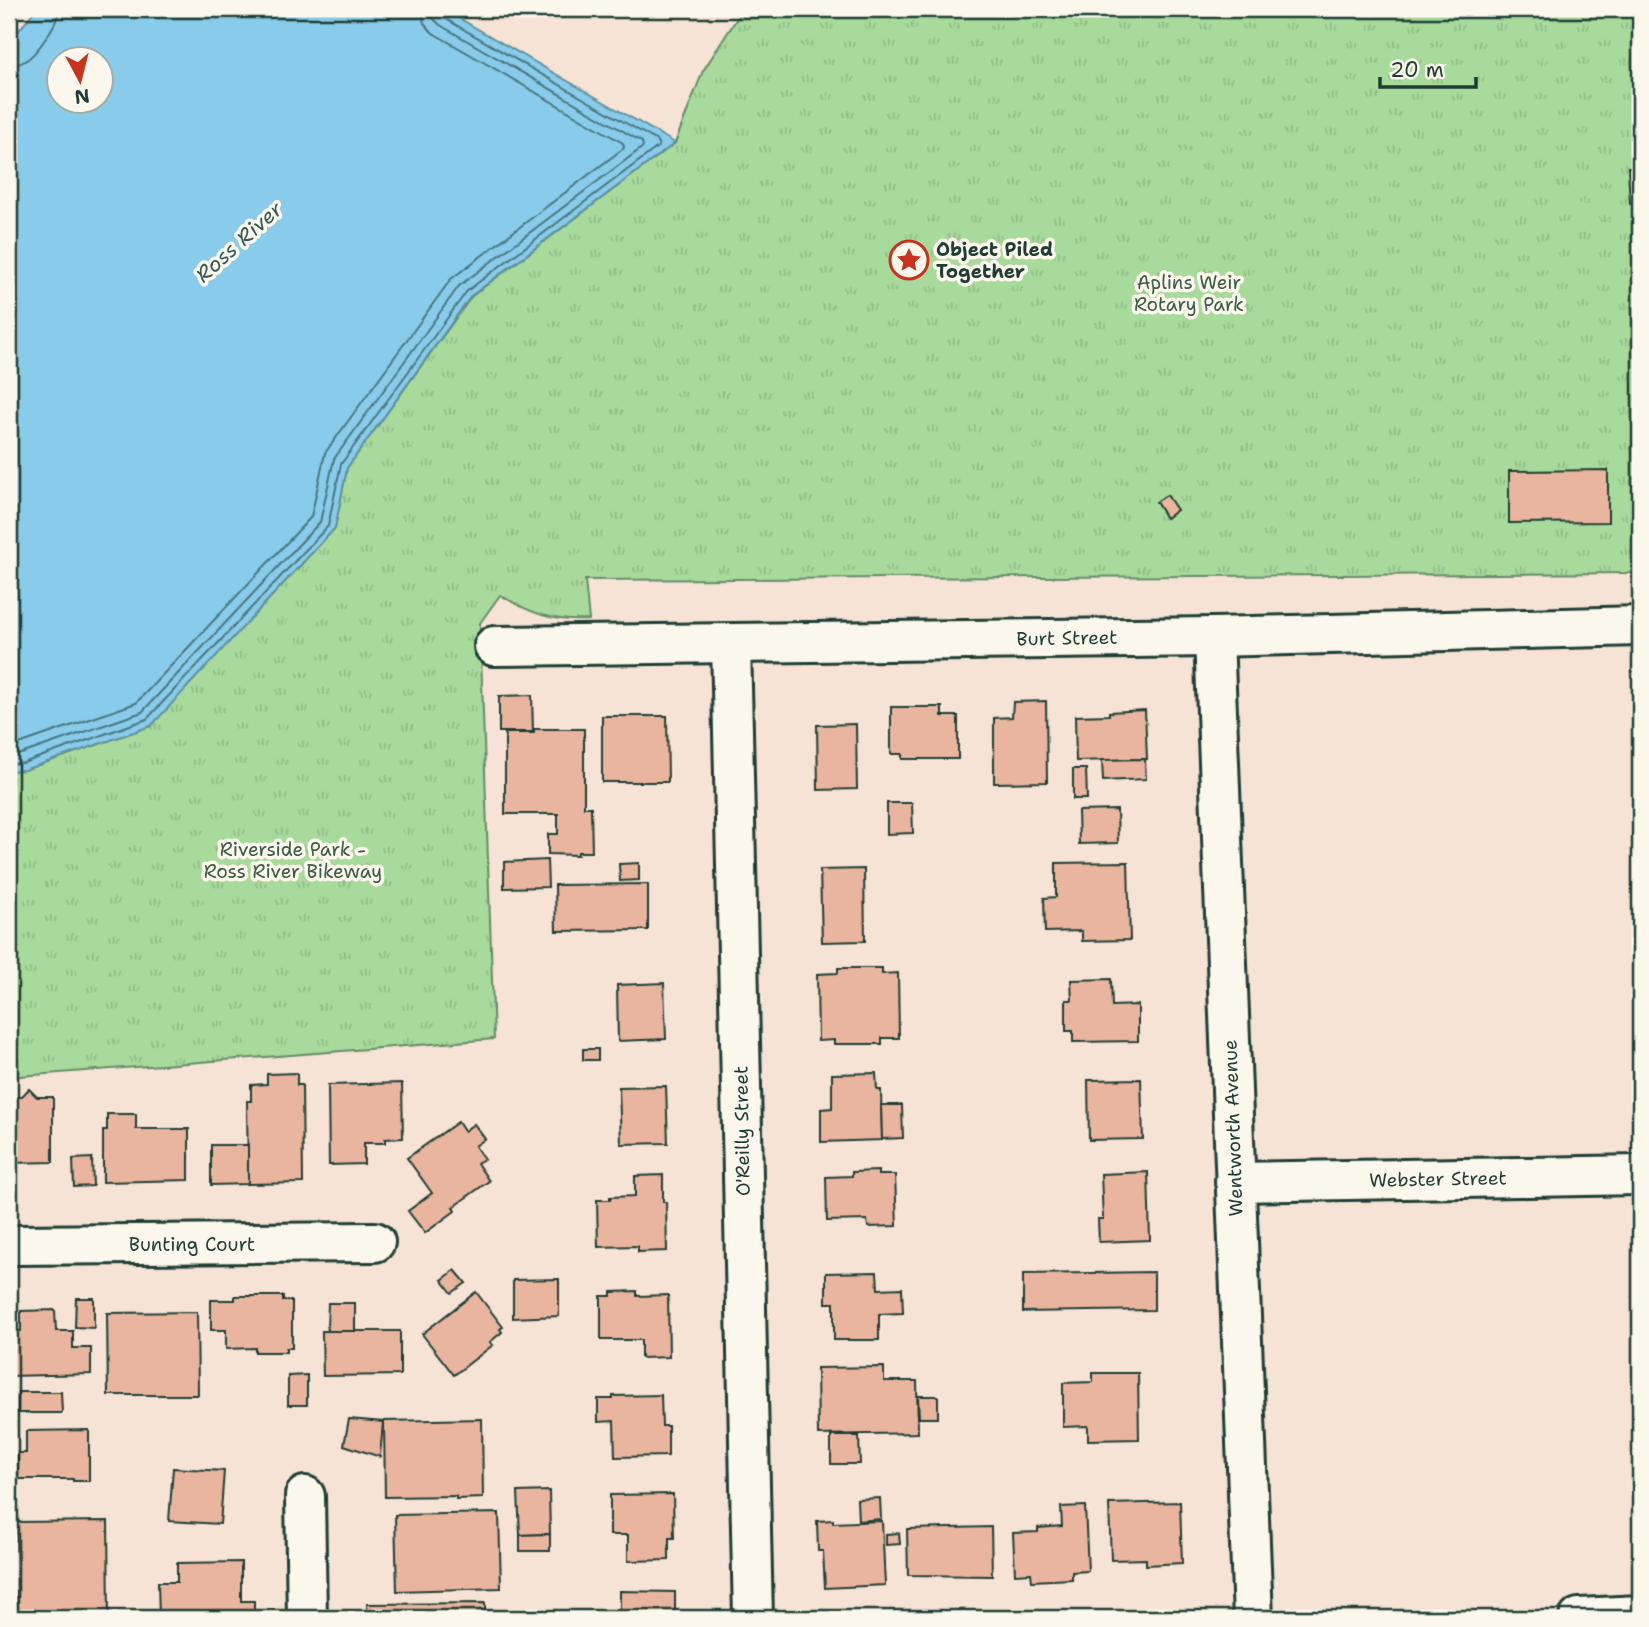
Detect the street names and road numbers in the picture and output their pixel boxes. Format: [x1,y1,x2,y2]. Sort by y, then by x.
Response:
street label: Burt Street [1016,625,1118,651]
street label: Wentworth Avenue [1217,1039,1249,1217]
street label: O'Reilly Street [728,1066,756,1196]
street label: Webster Street [1369,1165,1507,1193]
street label: Bunting Court [129,1232,255,1257]

